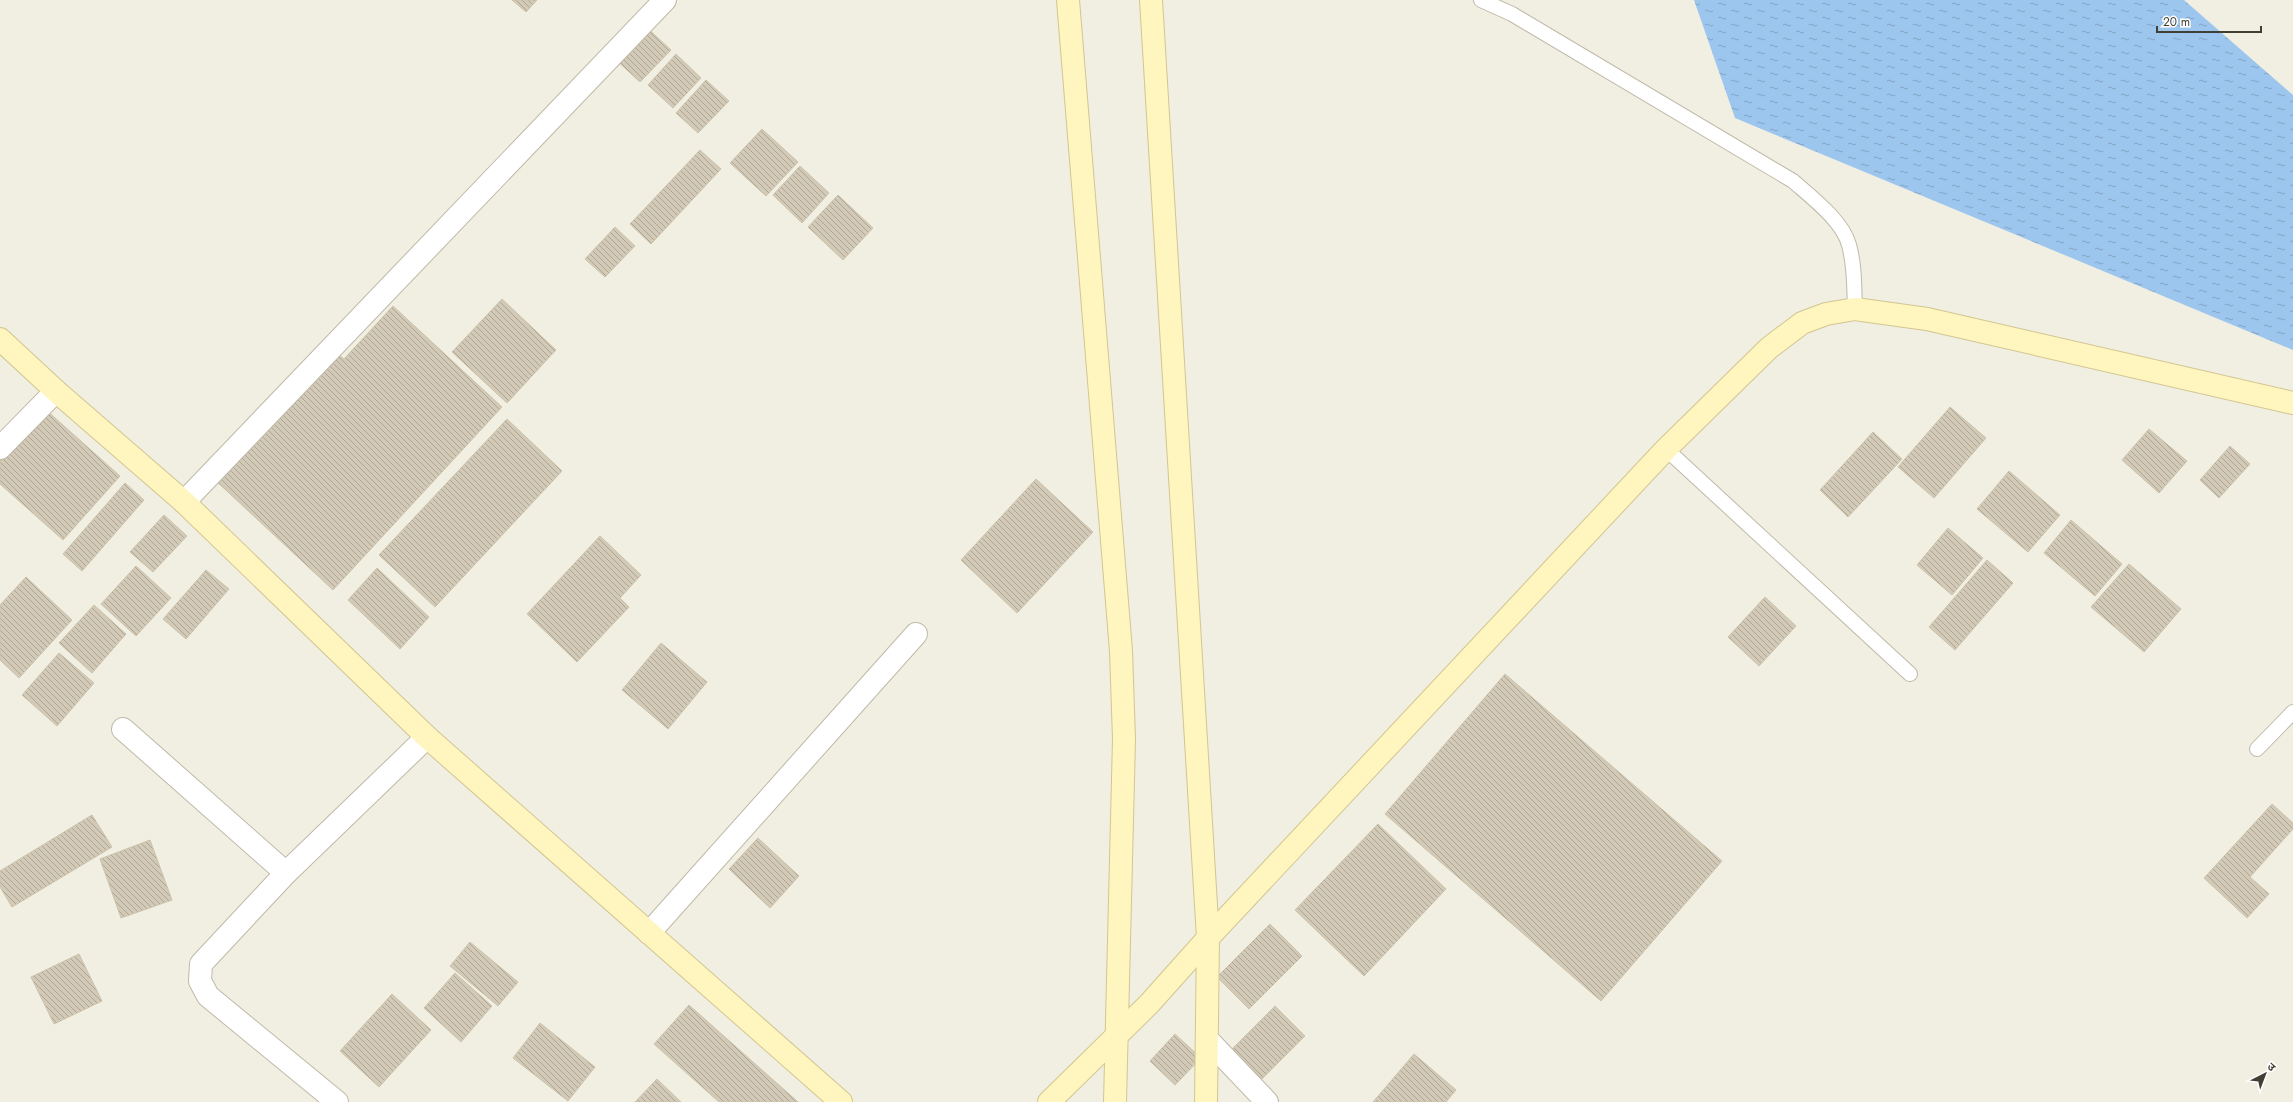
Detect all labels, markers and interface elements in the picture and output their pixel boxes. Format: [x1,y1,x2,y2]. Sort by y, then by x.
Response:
scale bar [2157,8,2261,34]
text: 20 m [2163,13,2190,31]
north arrow [2245,1054,2285,1094]
text: उ [2264,1058,2280,1075]

